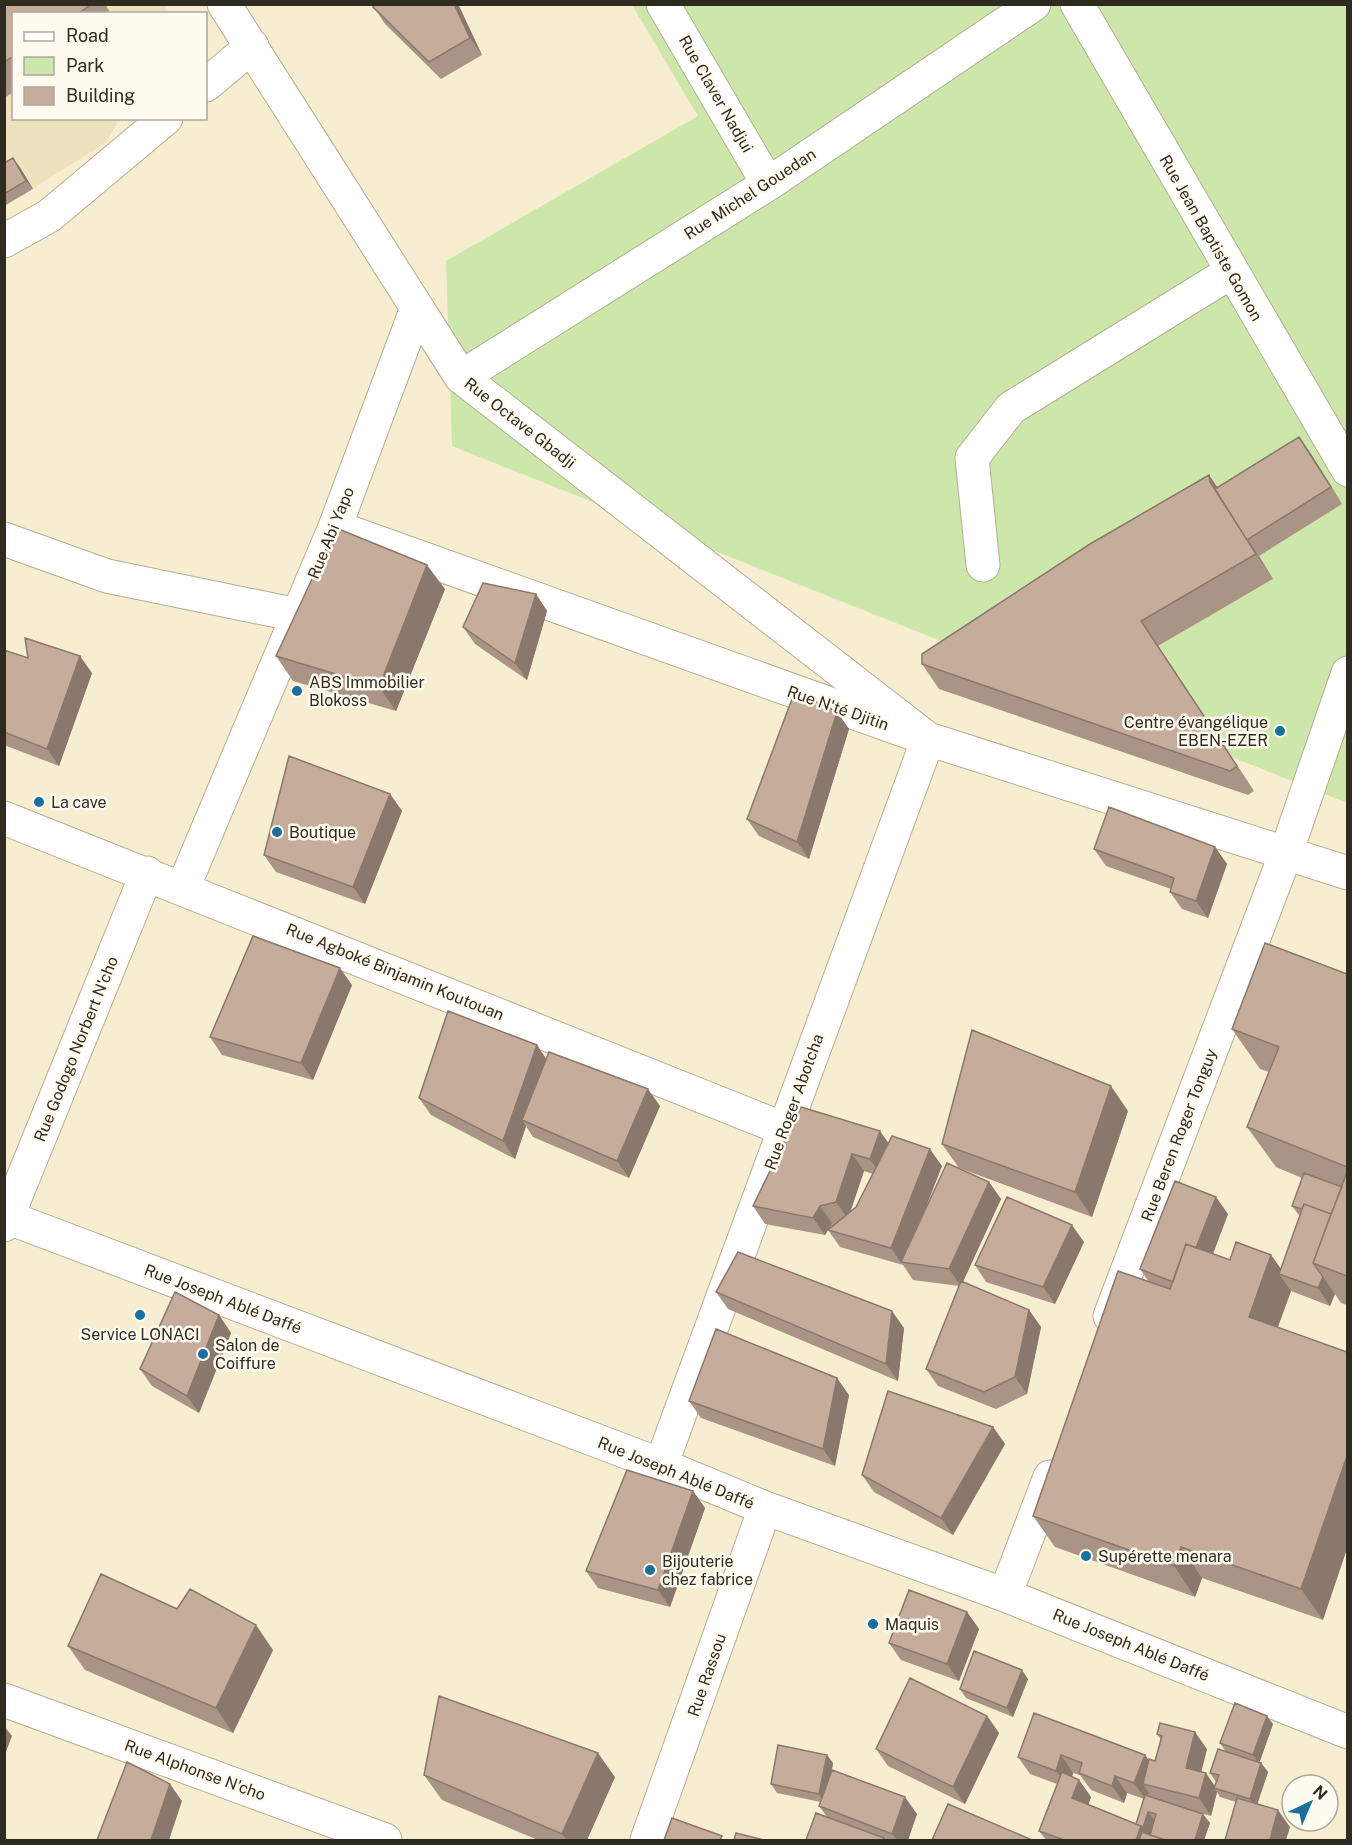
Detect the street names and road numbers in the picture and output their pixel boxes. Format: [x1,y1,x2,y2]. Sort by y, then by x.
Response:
street label: Rue Claver Nadjui [675,32,757,156]
street label: Rue Michel Gouedan [681,144,819,244]
street label: Rue Jean Baptiste Gomon [1156,152,1266,324]
street label: Rue Octave Gbadji [461,374,579,472]
street label: Rue Abi Yapo [304,484,358,582]
street label: Rue N'té Djitin [785,682,891,734]
street label: Rue Agboké Binjamin Koutouan [283,920,507,1024]
street label: Rue Godogo Norbert N'cho [30,953,122,1145]
street label: Rue Roger Abotcha [761,1031,827,1173]
street label: Rue Beren Roger Tonguy [1137,1045,1221,1224]
street label: Rue Joseph Ablé Daffé [142,1260,304,1338]
street label: Rue Joseph Ablé Daffé [595,1433,757,1513]
street label: Rue Joseph Ablé Daffé [1050,1605,1212,1685]
street label: Rue Rassou [684,1631,730,1719]
street label: Rue Alphonse N'cho [122,1736,268,1804]

